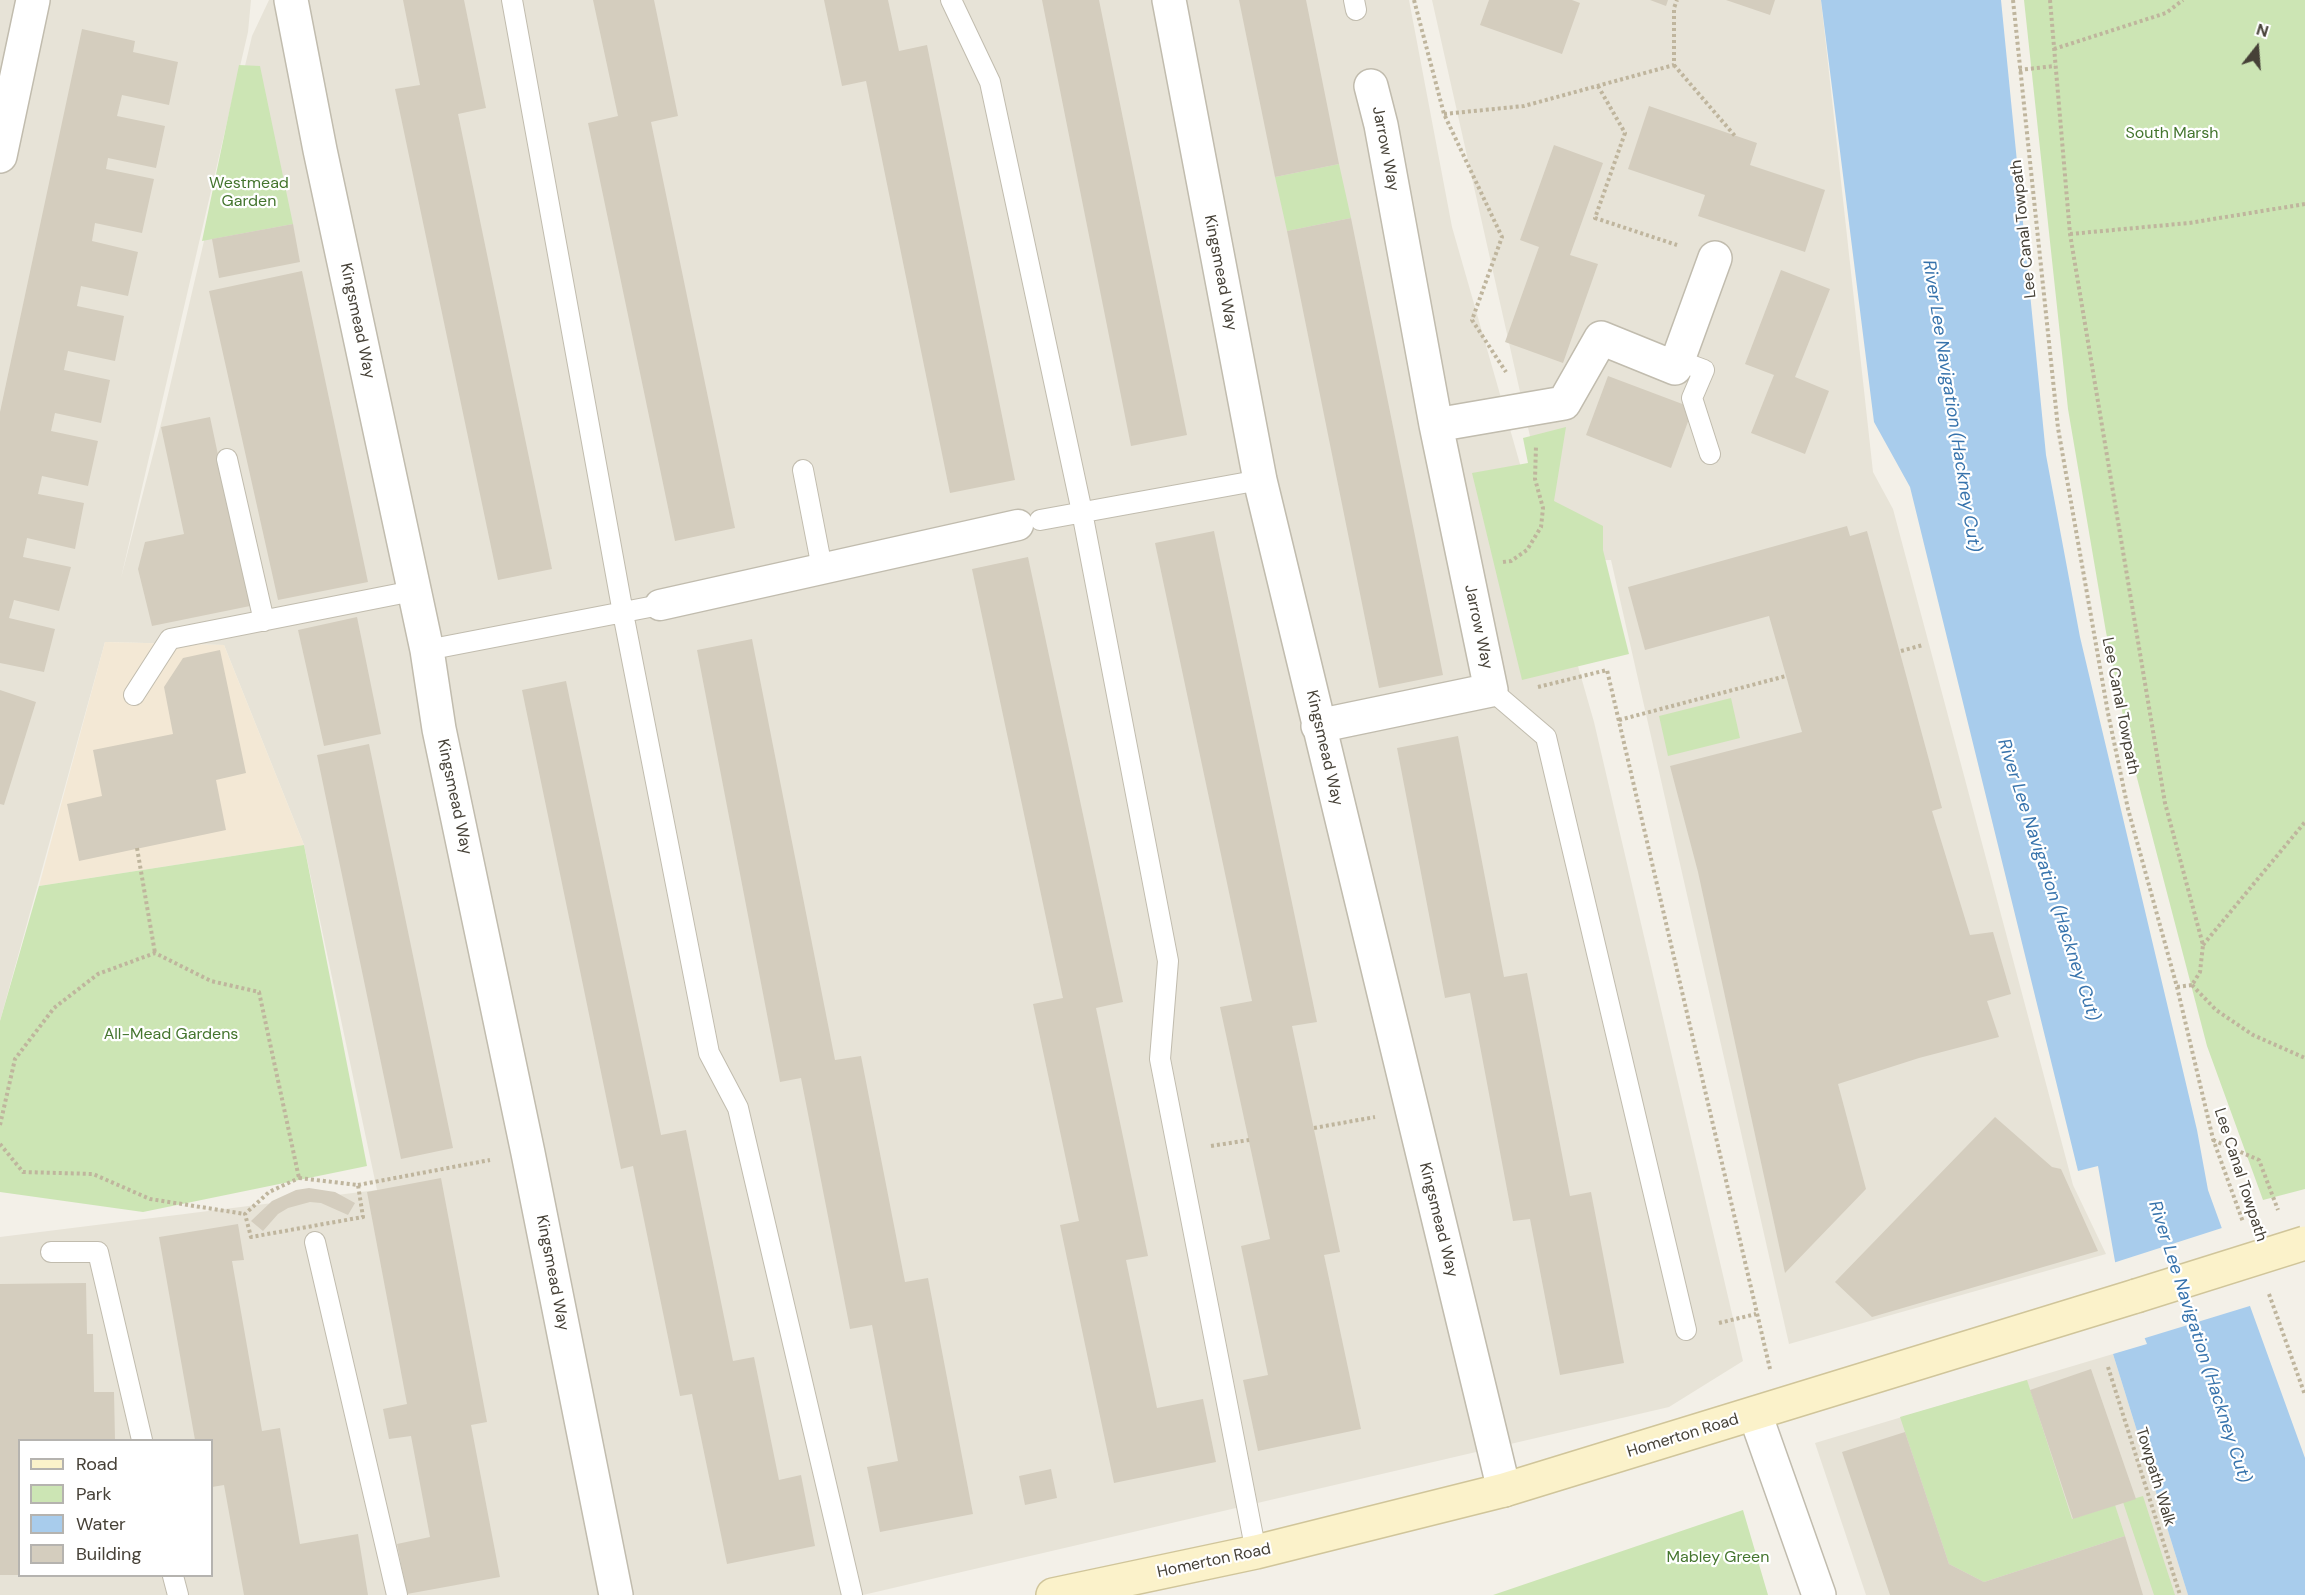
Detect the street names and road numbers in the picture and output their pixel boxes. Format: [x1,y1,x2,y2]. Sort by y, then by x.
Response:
street label: Jarrow Way [1367,105,1403,193]
street label: Lee Canal Towpath [2007,159,2041,299]
street label: Kingsmead Way [1199,213,1241,333]
street label: Kingsmead Way [335,261,379,381]
street label: Jarrow Way [1460,583,1496,671]
street label: Lee Canal Towpath [2097,636,2143,776]
street label: Kingsmead Way [1301,688,1347,808]
street label: Kingsmead Way [432,737,476,857]
street label: Lee Canal Towpath [2209,1106,2271,1244]
street label: Kingsmead Way [1414,1161,1462,1279]
street label: Kingsmead Way [531,1213,573,1333]
street label: Homerton Road [1625,1410,1741,1462]
street label: Towpath Walk [2131,1425,2179,1529]
street label: Homerton Road [1155,1540,1273,1582]

